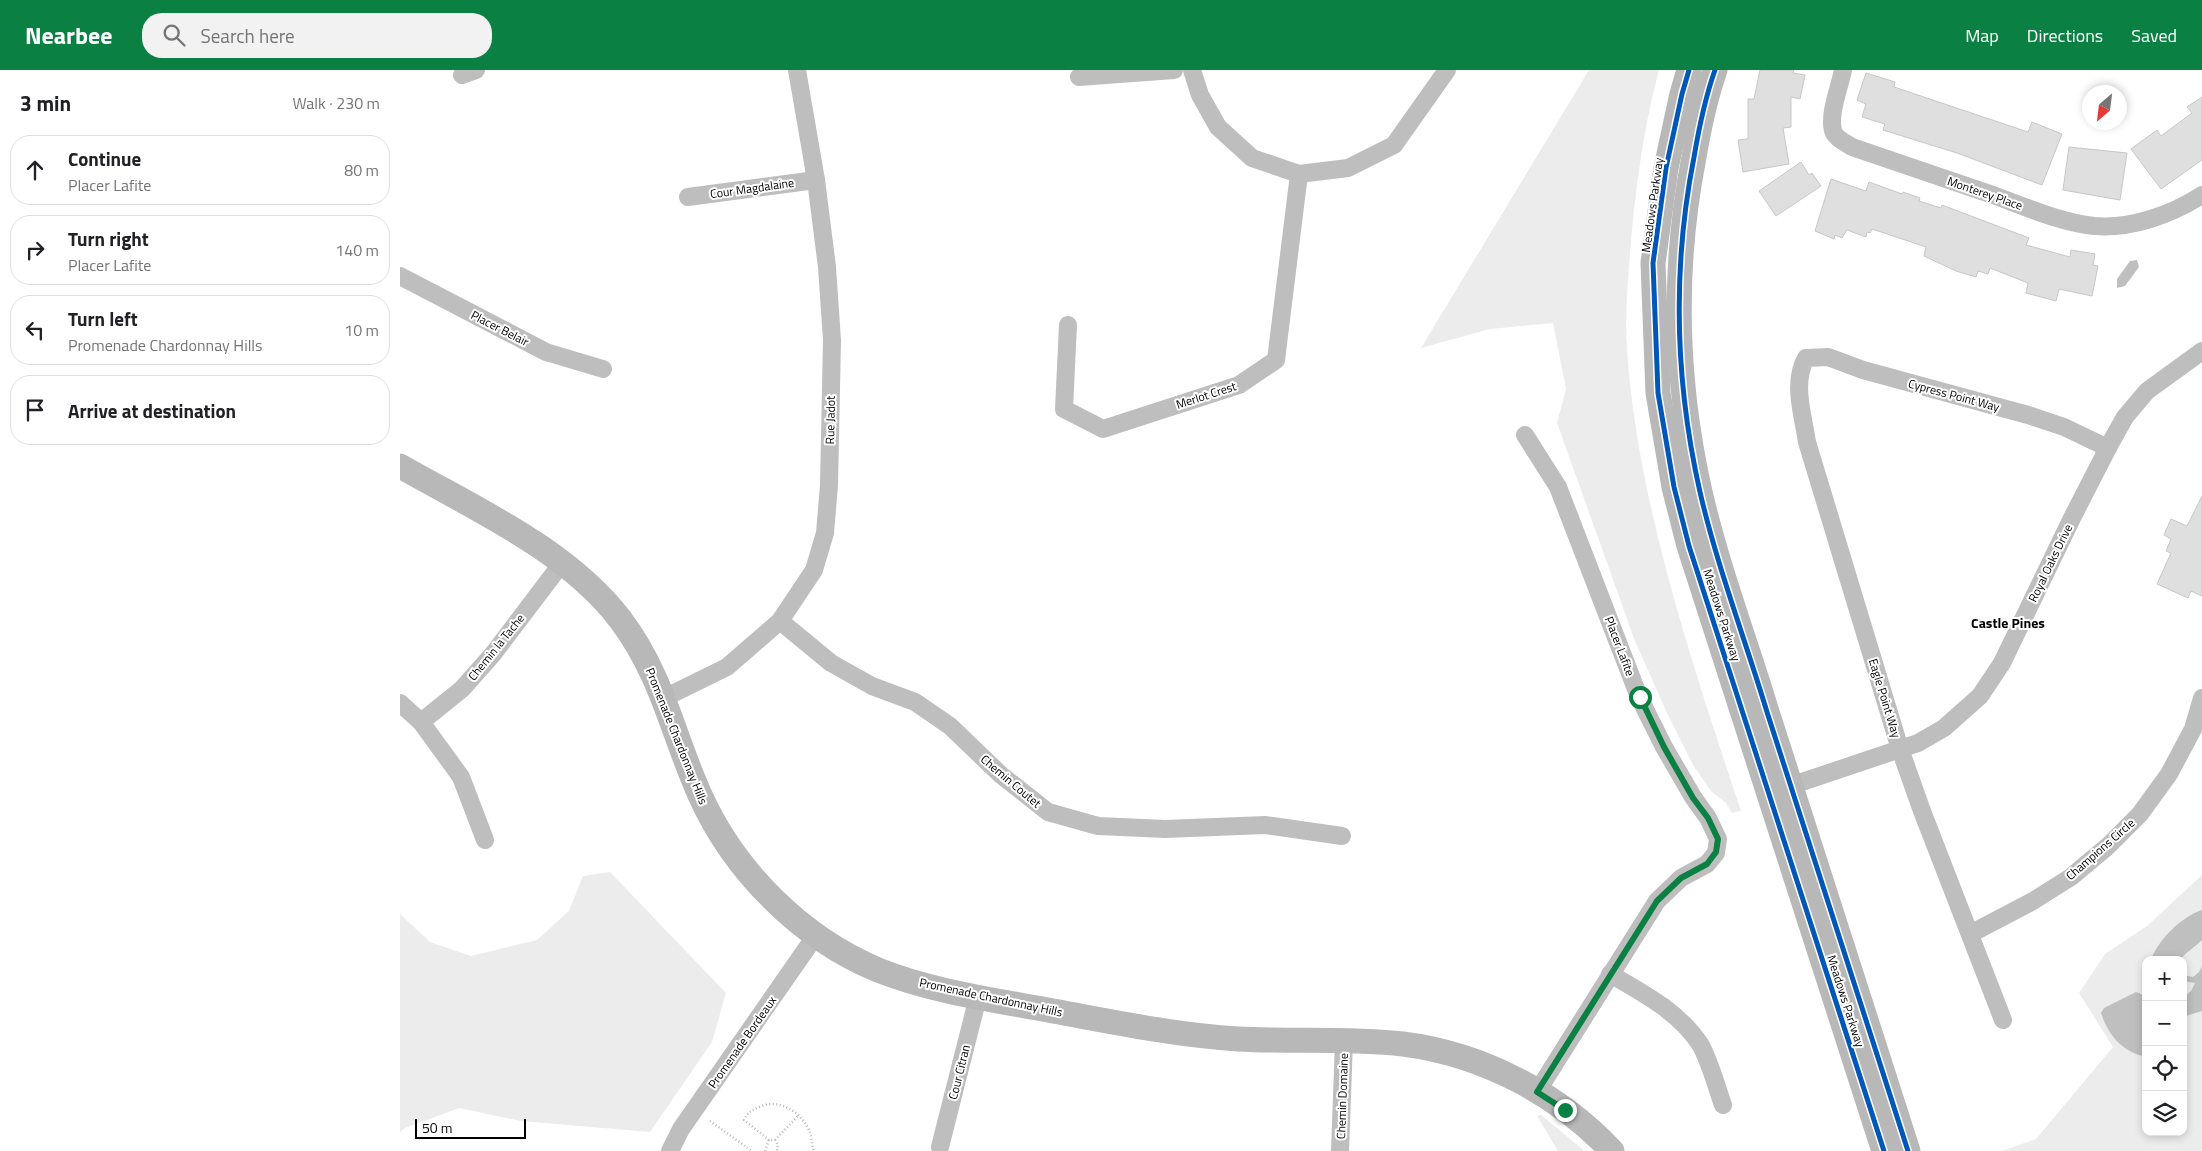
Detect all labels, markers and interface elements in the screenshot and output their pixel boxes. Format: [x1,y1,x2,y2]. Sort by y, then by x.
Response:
search box [142,13,492,58]
text: Nearbee [25,17,112,53]
icon: search [160,21,188,49]
text: Search here [200,21,295,50]
text: Map [1965,22,1999,49]
text: Directions [2027,22,2103,49]
text: Saved [2131,22,2177,49]
north arrow [2082,85,2127,130]
text: 3 min [20,87,71,119]
text: Walk · 230 m [292,91,380,115]
text: Continue [68,144,141,173]
icon: ahead [21,156,49,184]
street label: Meadows Parkway [1636,156,1668,254]
text: 80 m [344,158,379,182]
street label: Monterey Place [1945,171,2025,215]
text: Placer Lafite [68,173,151,197]
street label: Cour Magdalaine [709,173,795,203]
text: Turn right [68,224,149,253]
icon: right [21,236,49,264]
text: 140 m [335,238,379,262]
text: Placer Lafite [68,253,151,277]
text: Turn left [68,304,138,333]
street label: Placer Belair [468,305,532,351]
icon: left [21,316,49,344]
text: 10 m [344,318,379,342]
text: Promenade Chardonnay Hills [68,333,263,357]
street label: Cypress Point Way [1906,374,2002,416]
street label: Merlot Crest [1173,376,1239,414]
street label: Rue Jadot [820,395,840,445]
icon: arrive [21,396,49,424]
text: Arrive at destination [68,396,236,425]
street label: Royal Oaks Drive [2023,521,2077,605]
street label: Meadows Parkway [1698,566,1746,664]
street label: Chemin la Tache [463,609,529,685]
district label: Castle Pines [1971,612,2045,633]
street label: Placer Lafite [1600,613,1640,679]
street label: Eagle Point Way [1864,656,1906,740]
street label: Promenade Chardonnay Hills [641,665,713,808]
route start [1629,686,1652,709]
street label: Chemin Coutet [976,750,1046,813]
street label: Champions Circle [2061,814,2139,884]
street label: Meadows Parkway [1822,952,1870,1050]
map controls [2142,956,2187,1136]
button: + [2142,956,2187,1001]
street label: Promenade Chardonnay Hills [918,973,1065,1022]
street label: Promenade Bordeaux [703,991,781,1092]
button: − [2142,1001,2187,1046]
street label: Cour Citran [943,1043,975,1101]
button: locate [2142,1046,2187,1091]
street label: Chemin Domaine [1331,1053,1353,1139]
button: layers [2142,1091,2187,1136]
route end [1554,1099,1577,1122]
scale bar [415,1116,526,1139]
text: 50 m [422,1117,452,1138]

